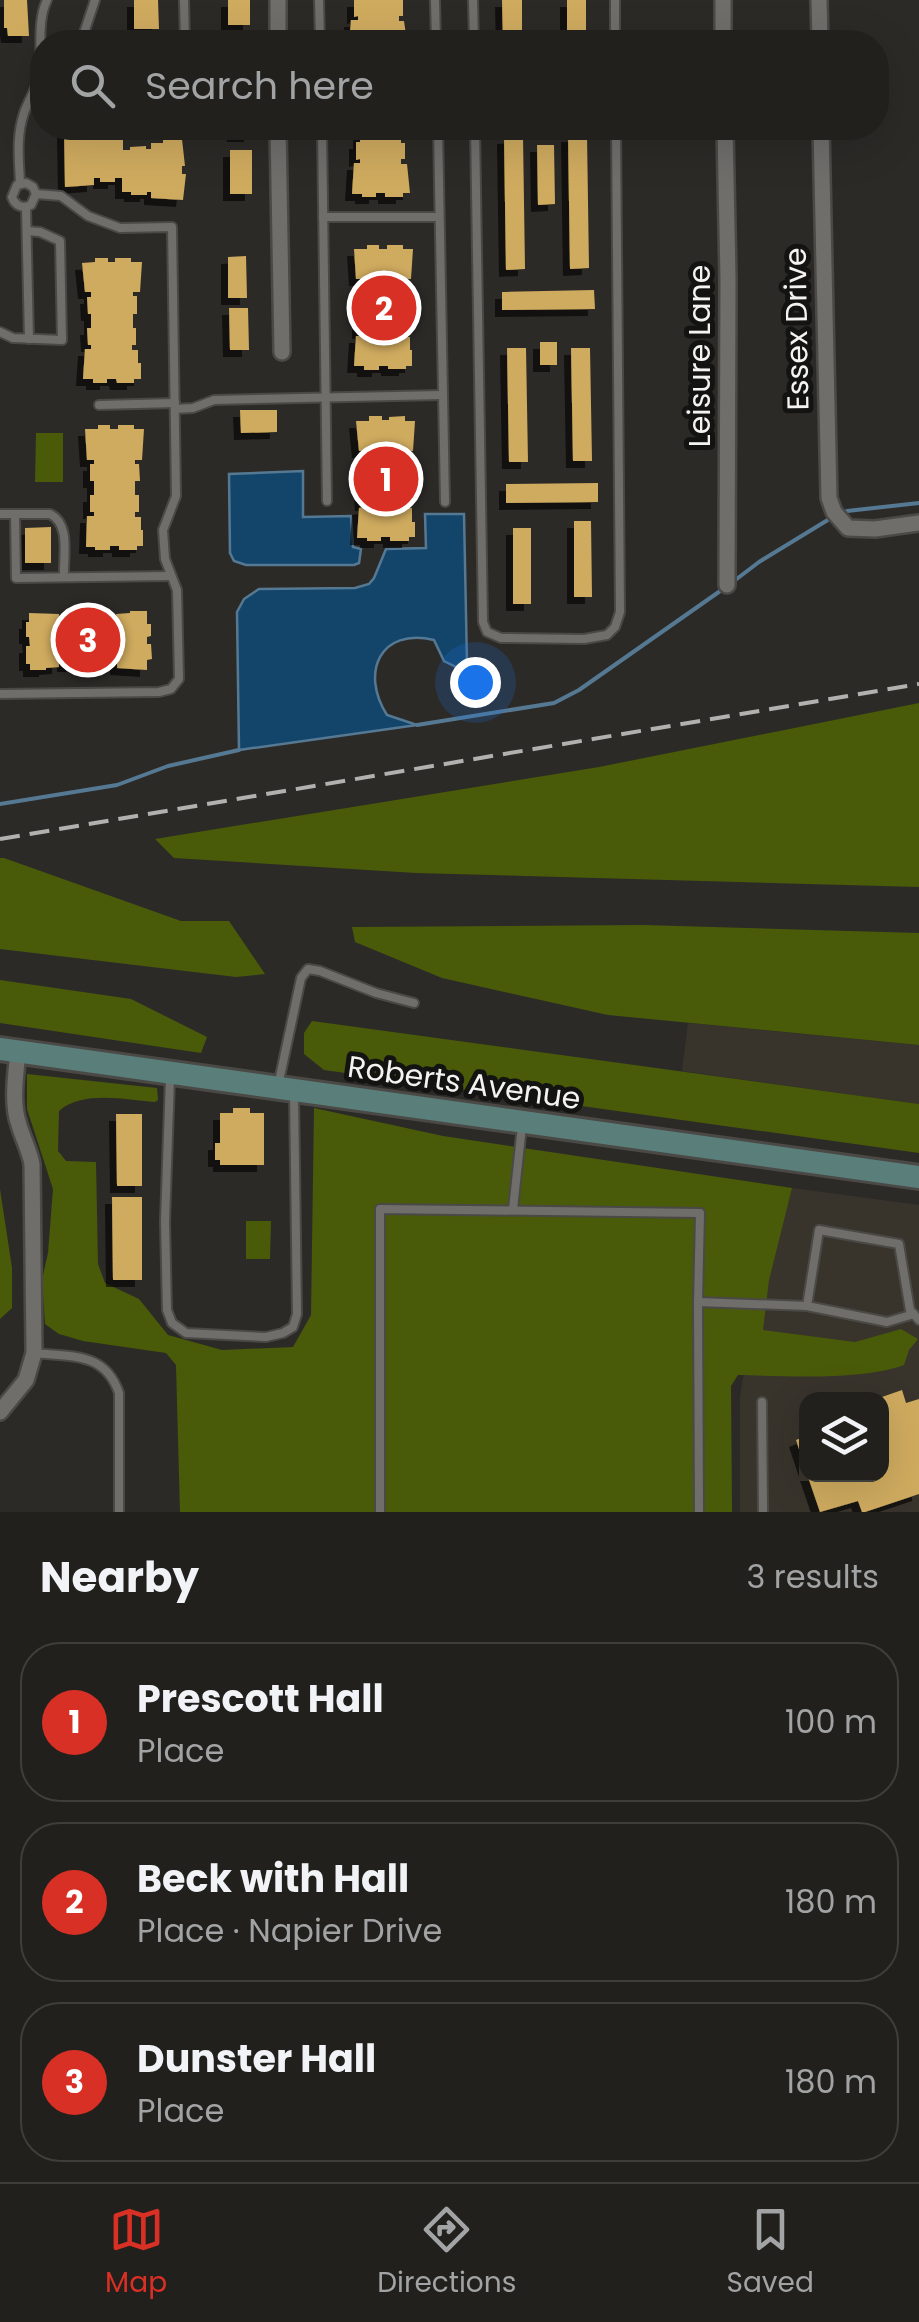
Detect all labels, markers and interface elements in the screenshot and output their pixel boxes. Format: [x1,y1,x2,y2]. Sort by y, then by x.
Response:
search box [30,30,889,140]
icon: search [65,58,120,113]
text: Search here [145,59,374,112]
street label: Essex Drive [774,247,819,411]
street label: Leisure Lane [678,265,721,447]
pin: 2 [352,270,416,346]
pin: 1 [354,442,418,516]
pin: 3 [56,602,120,678]
your location [450,657,501,708]
street label: Roberts Avenue [345,1045,583,1120]
map controls [799,1392,889,1482]
button: layers [799,1392,889,1482]
text: Nearby [40,1548,199,1607]
text: 3 results [746,1554,879,1599]
text: Prescott Hall [137,1672,384,1725]
text: 1 [68,1699,81,1744]
text: 100 m [785,1699,877,1744]
text: Place [137,1728,224,1773]
text: Beck with Hall [137,1852,409,1905]
text: 2 [65,1879,84,1924]
text: 180 m [785,1879,877,1924]
text: Place · Napier Drive [137,1908,442,1953]
text: Dunster Hall [137,2032,376,2085]
text: 3 [65,2059,84,2104]
text: 180 m [785,2059,877,2104]
text: Place [137,2088,224,2133]
tab: Map [105,2202,167,2304]
tab: Directions [377,2202,516,2304]
tab: Saved [727,2202,814,2304]

